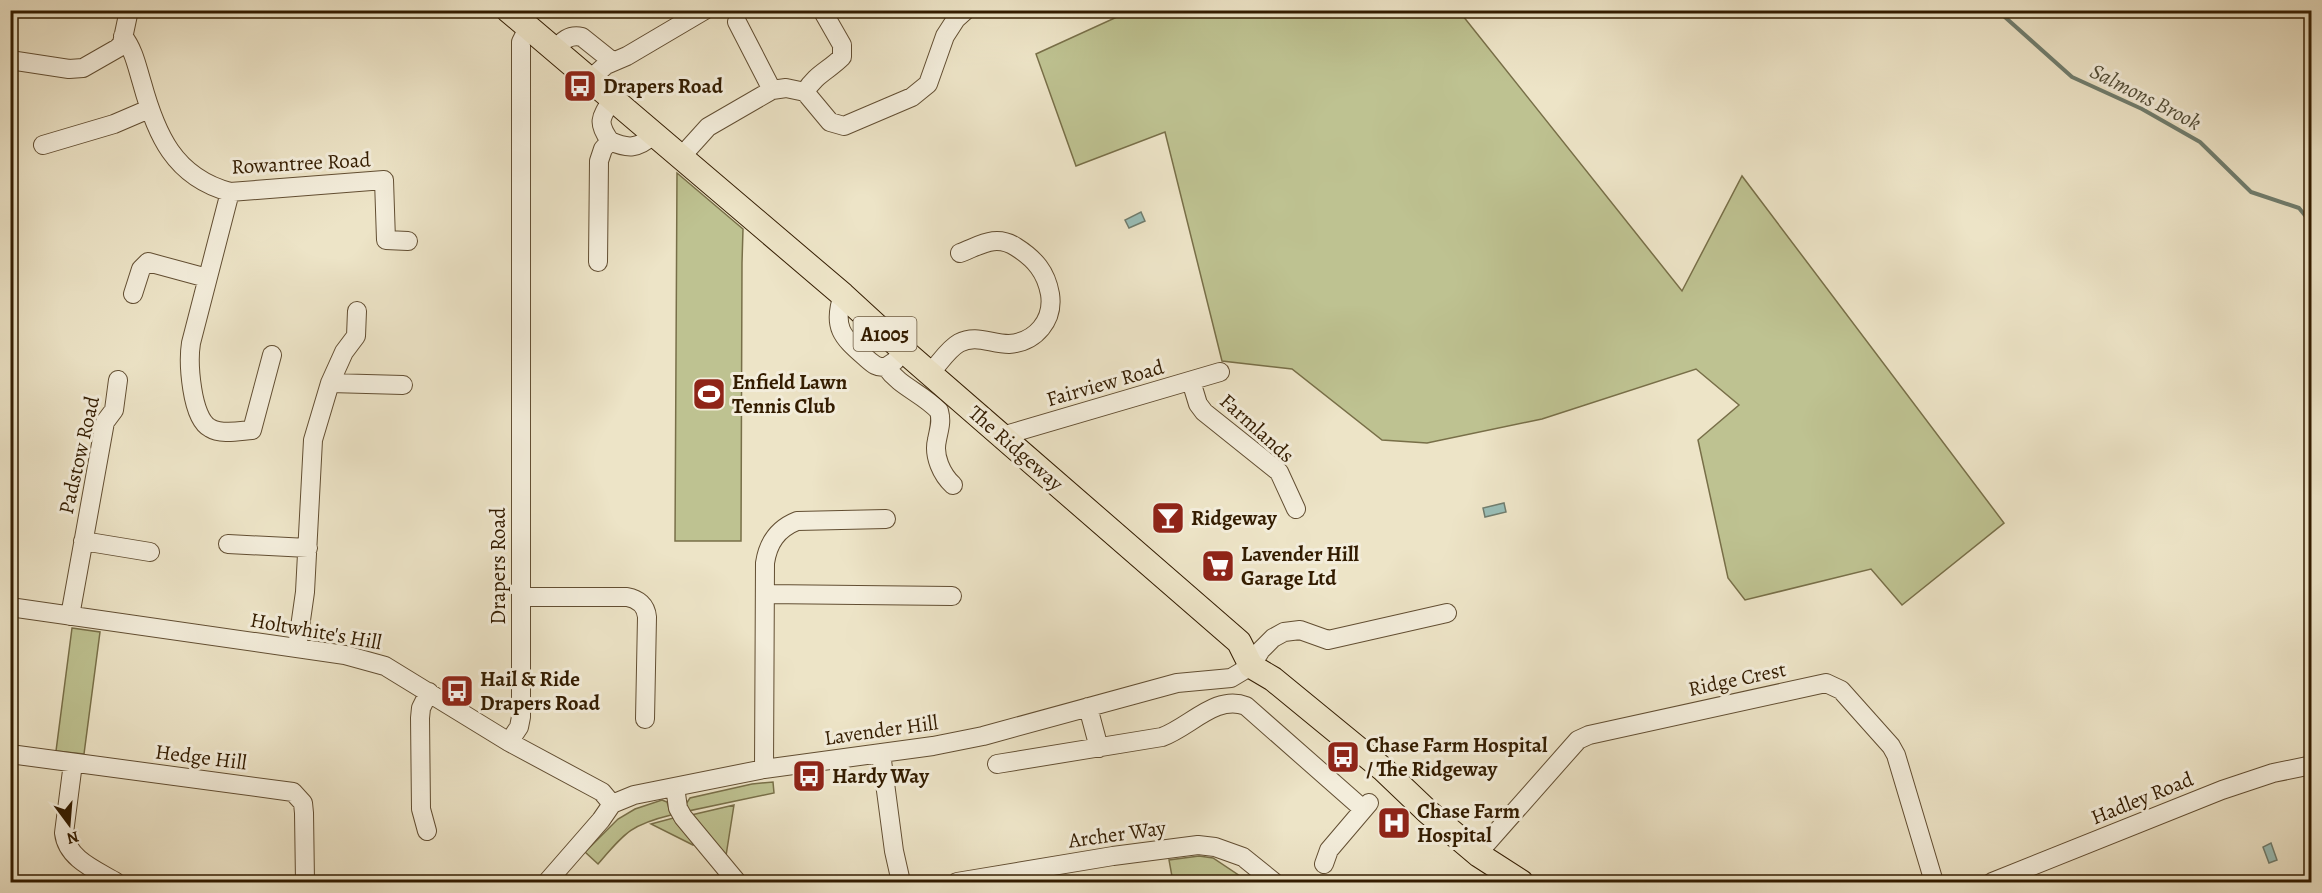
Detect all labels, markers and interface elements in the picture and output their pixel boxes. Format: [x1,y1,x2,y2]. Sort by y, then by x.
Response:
water label: Salmons Brook [2085,56,2206,138]
bus stop icon: Drapers Road [562,68,598,104]
place label: Drapers Road [603,72,724,100]
street label: Rowantree Road [231,145,372,181]
road number: A1005 [854,317,916,351]
street label: Fairview Road [1043,353,1168,413]
place label: Enfield Lawn Tennis Club [732,368,847,420]
sports icon: Enfield Lawn Tennis Club [691,376,727,412]
street label: Farmlands [1214,387,1300,469]
street label: Padstow Road [52,392,106,517]
street label: The Ridgeway [963,399,1070,497]
bar icon: Ridgeway [1150,500,1186,536]
place label: Ridgeway [1191,504,1278,532]
street label: Drapers Road [484,507,512,625]
place label: Lavender Hill Garage Ltd [1241,540,1359,592]
supermarket icon: Lavender Hill Garage Ltd [1200,548,1236,584]
street label: Holtwhite's Hill [248,606,384,656]
street label: Ridge Crest [1686,655,1789,703]
place label: Hail & Ride Drapers Road [480,665,601,717]
bus stop icon: Hail & Ride Drapers Road [439,673,475,709]
street label: Lavender Hill [822,708,940,752]
place label: Chase Farm Hospital / The Ridgeway [1366,731,1548,783]
street label: Hedge Hill [154,737,248,777]
bus stop icon: Chase Farm Hospital / The Ridgeway [1325,739,1361,775]
bus stop icon: Hardy Way [791,758,827,794]
place label: Hardy Way [832,762,930,790]
street label: Hadley Road [2087,764,2198,831]
north arrow [39,794,99,854]
place label: Chase Farm Hospital [1417,797,1521,849]
hospital icon: Chase Farm Hospital [1376,805,1412,841]
street label: Archer Way [1066,813,1168,855]
text: N [64,825,81,850]

